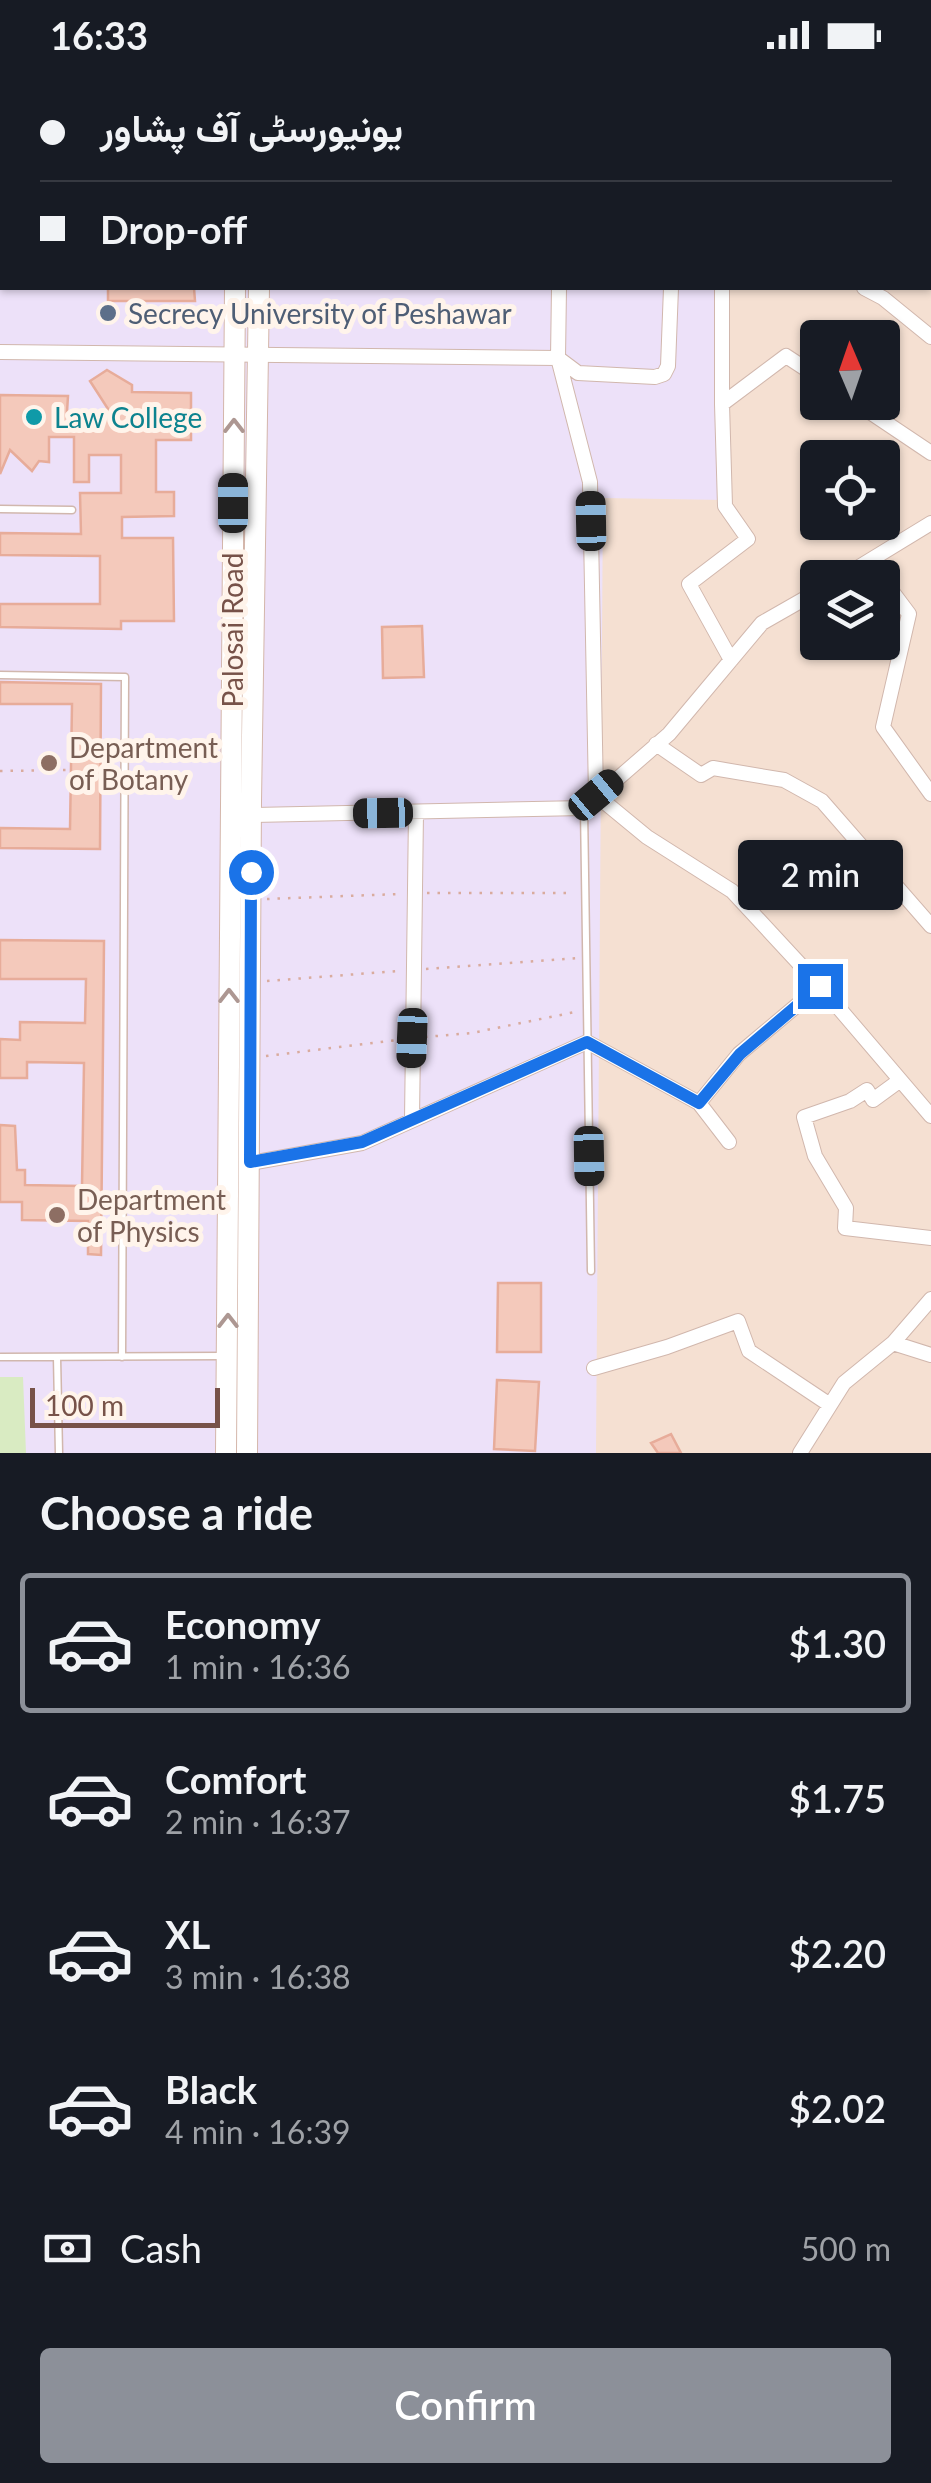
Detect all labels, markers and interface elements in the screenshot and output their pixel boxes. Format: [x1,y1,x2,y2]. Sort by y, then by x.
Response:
text: 16:33 [50,12,148,58]
text: یونیورسٹی آف پشاور [100,104,403,150]
text: Drop-off [100,206,247,252]
place label: Secrecy University of Peshawar [128,296,512,330]
marker: Secrecy University of Peshawar [97,302,119,324]
north arrow [800,320,900,420]
map controls [800,320,900,660]
place label: Law College [54,400,202,434]
marker: Law College [23,406,45,428]
one-way arrow [223,417,244,433]
button: locate [800,440,900,540]
car [218,473,248,533]
car [575,491,607,551]
street label: Palosai Road [215,553,249,707]
button: layers [800,560,900,660]
place label: Department of Botany [69,730,218,796]
marker: Department of Botany [38,752,60,774]
car [563,764,629,826]
car [353,797,413,829]
callout: 2 min [738,841,902,911]
route start [229,850,274,895]
text: 2 min [781,855,860,894]
route end [798,964,843,1009]
one-way arrow [218,987,240,1002]
car [396,1007,428,1069]
car [573,1126,605,1186]
place label: Department of Physics [77,1182,226,1248]
marker: Department of Physics [46,1204,68,1226]
one-way arrow [217,1312,238,1328]
scale bar [30,1383,220,1428]
text: 100 m [45,1388,124,1422]
text: Choose a ride [40,1486,313,1540]
icon: car [45,1598,135,1688]
text: Economy [165,1601,320,1647]
text: $1.30 [789,1620,886,1666]
text: 1 min · 16:36 [165,1647,351,1686]
icon: car [45,1753,135,1843]
text: Comfort [165,1756,306,1802]
text: $1.75 [789,1775,886,1821]
text: 2 min · 16:37 [165,1802,351,1841]
icon: car [45,1908,135,1998]
text: XL [165,1911,210,1957]
text: $2.20 [789,1930,886,1976]
text: 3 min · 16:38 [165,1957,351,1996]
icon: car [45,2063,135,2153]
text: Black [165,2066,257,2112]
text: $2.02 [789,2085,886,2131]
text: 4 min · 16:39 [165,2112,351,2151]
icon: cash [40,2221,95,2276]
text: Cash [120,2225,202,2271]
text: 500 m [801,2229,891,2268]
button: Confirm [40,2348,891,2463]

